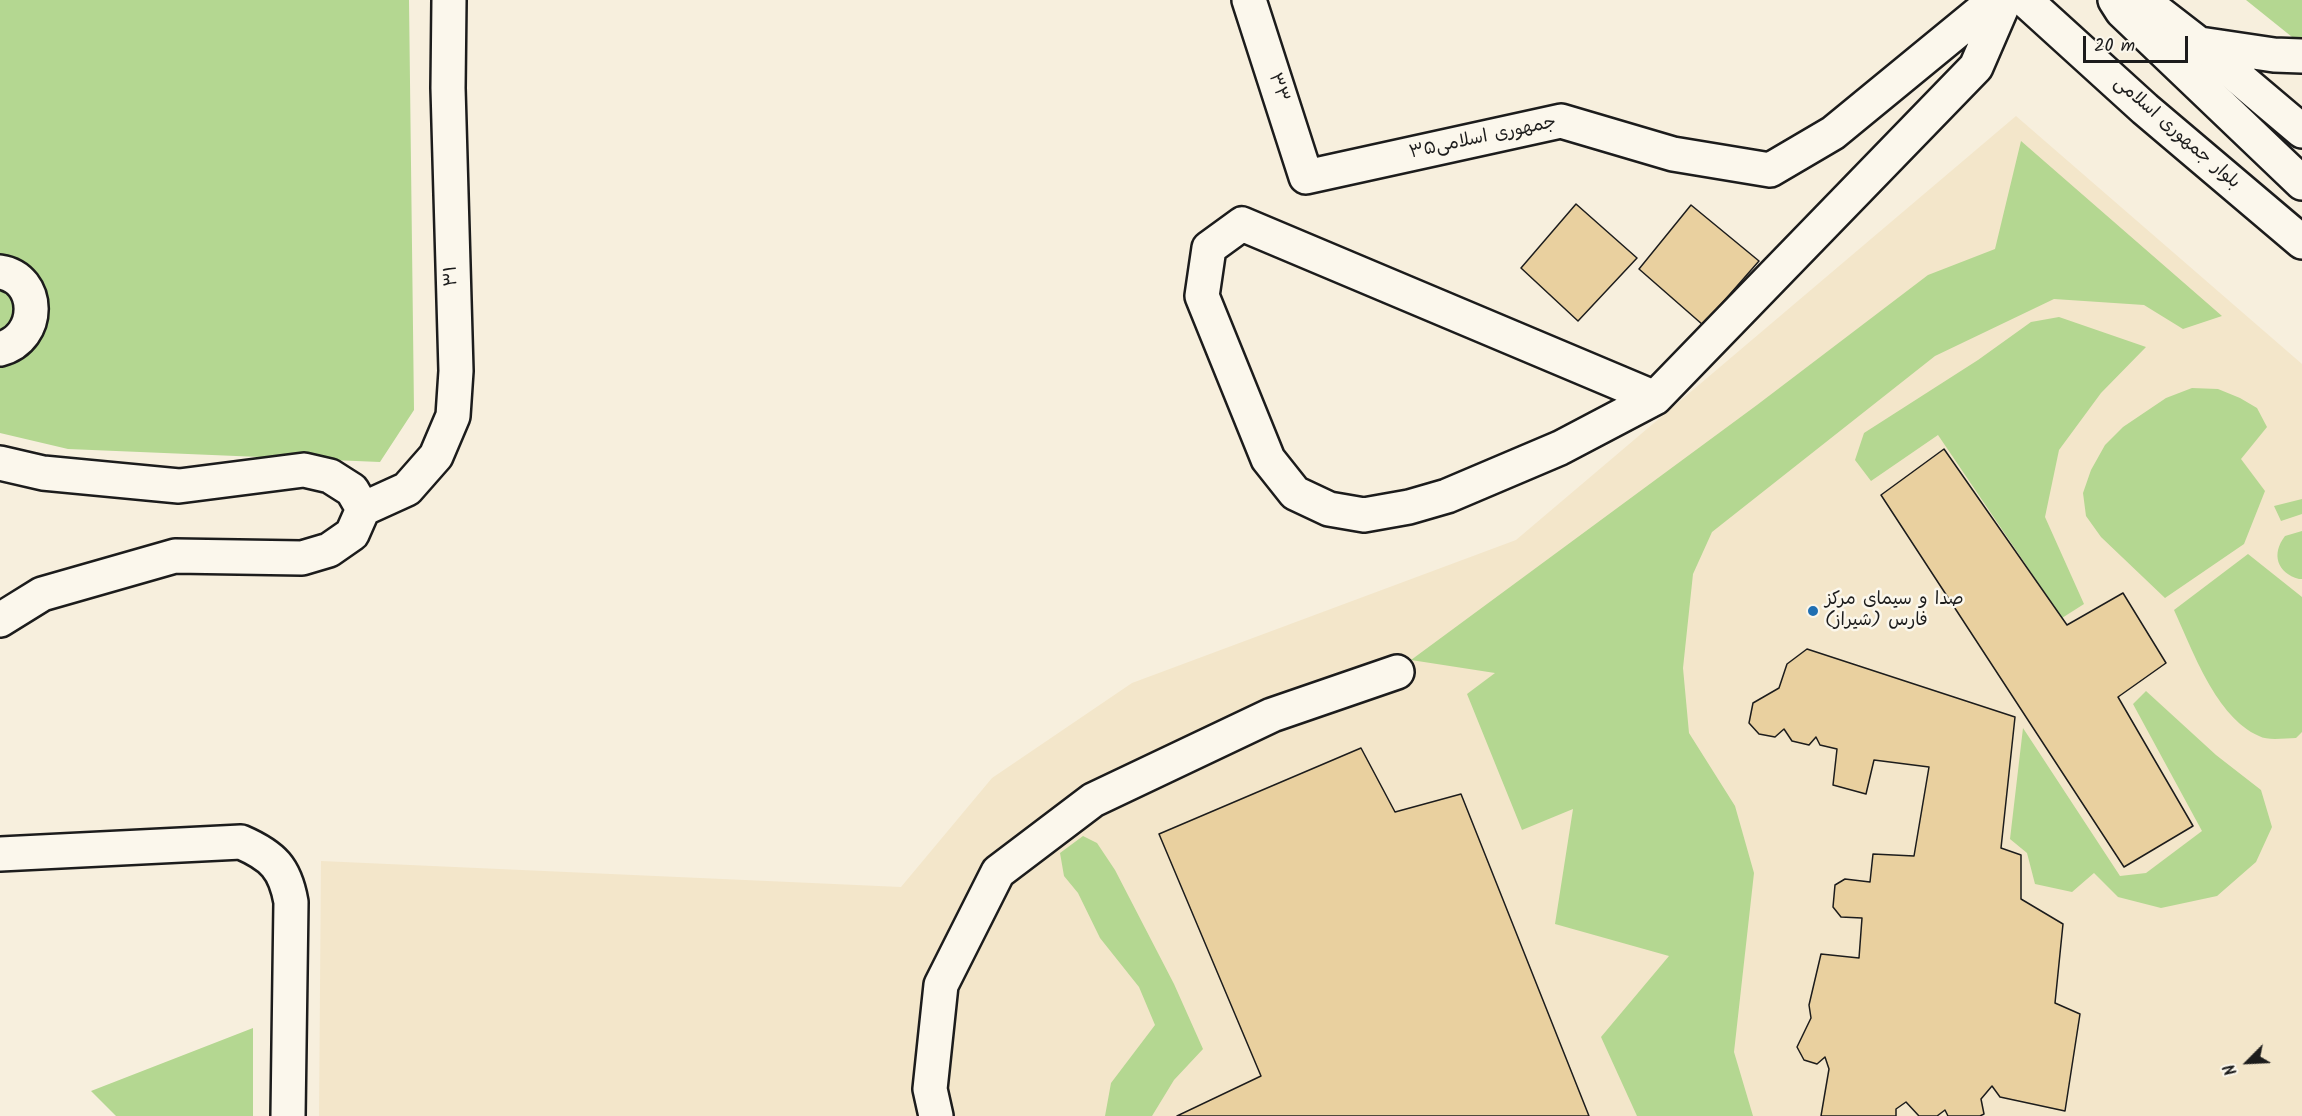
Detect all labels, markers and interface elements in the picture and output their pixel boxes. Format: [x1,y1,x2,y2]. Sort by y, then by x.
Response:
scale bar [2086,24,2191,62]
text: 20 m [2094,32,2135,61]
street label: ۳۳ [1262,71,1292,105]
street label: بلوار جمهوری اسلامی [2108,73,2244,195]
street label: جمهوری اسلامی۳۵ [1408,113,1558,165]
street label: ۳۱ [442,265,464,287]
place label: صدا و سیمای مرکز فارس (شیراز) [1825,590,1964,632]
marker: صدا و سیمای مرکز فارس (شیراز) [1806,604,1820,618]
north arrow [2218,1032,2278,1092]
text: N [2218,1060,2245,1079]

